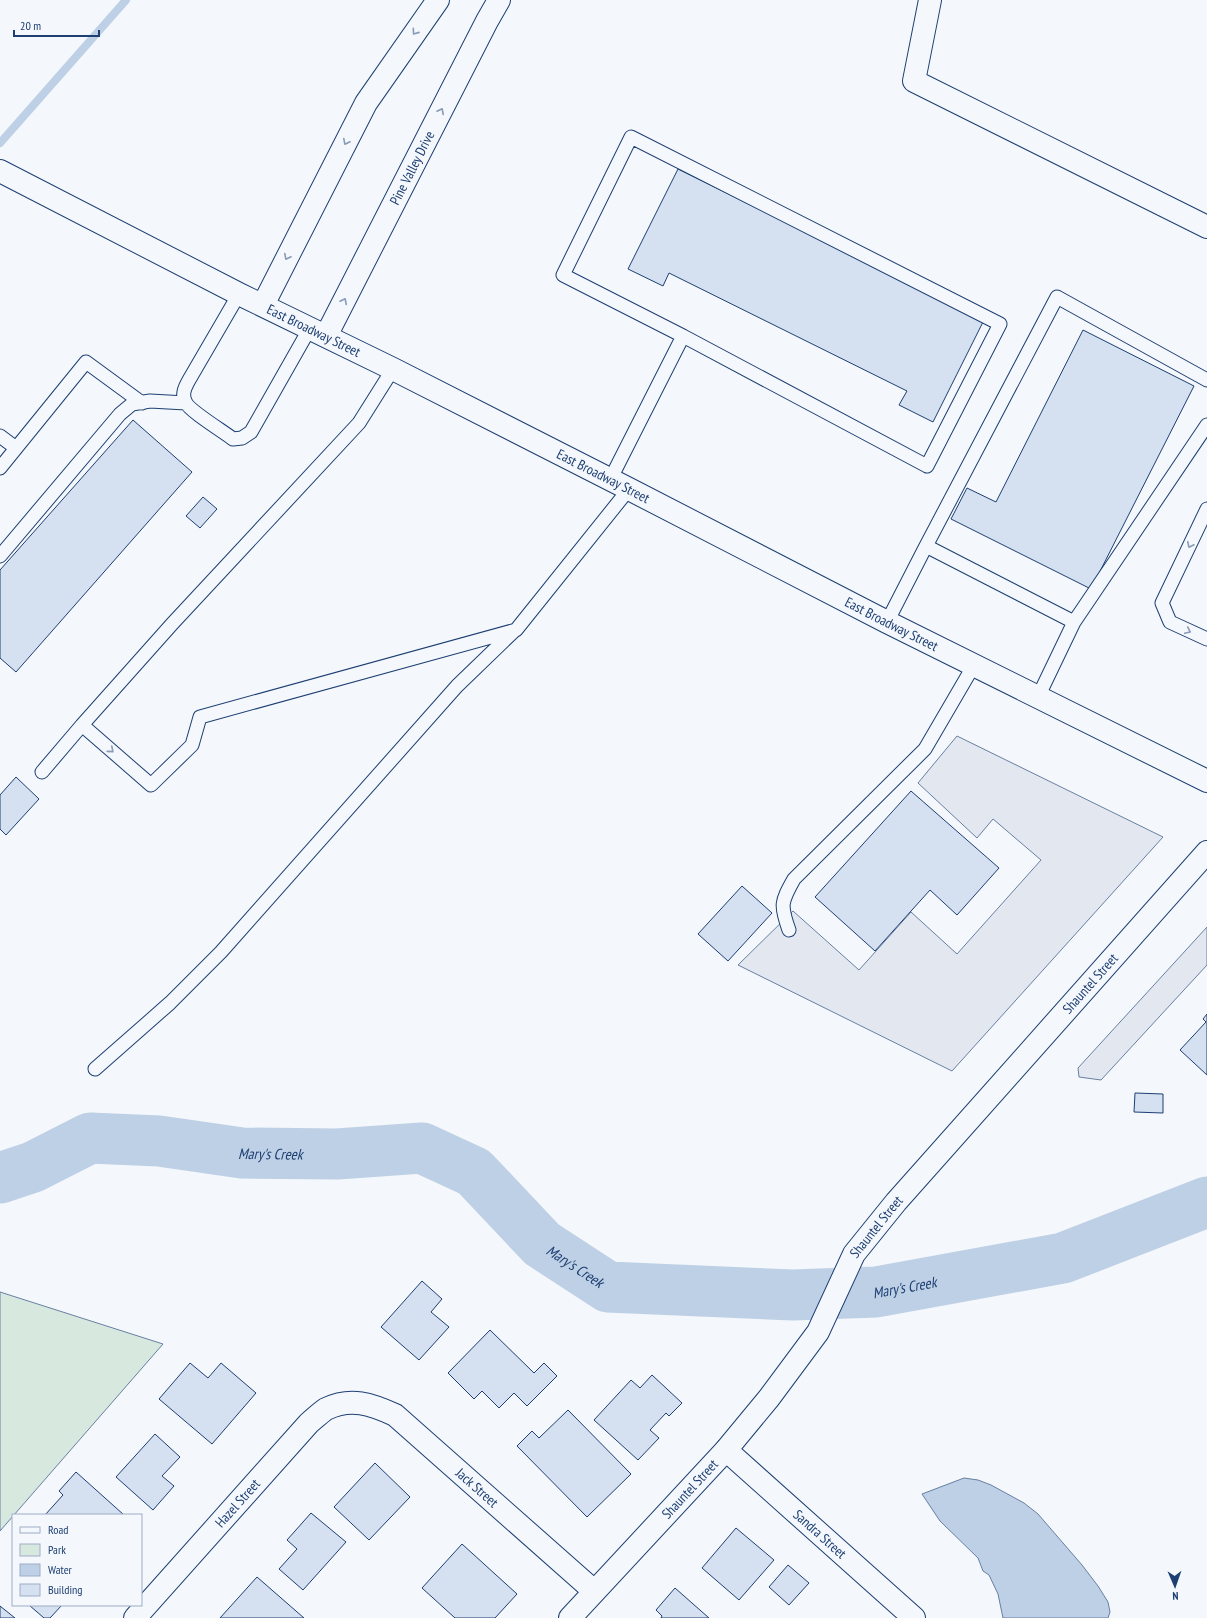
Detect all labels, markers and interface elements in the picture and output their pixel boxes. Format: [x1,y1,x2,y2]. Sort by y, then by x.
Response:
scale bar [14,12,99,38]
text: 20 m [20,18,41,33]
one-way arrow [412,28,420,35]
one-way arrow [436,107,444,115]
street label: Pine Valley Drive [386,127,439,208]
one-way arrow [343,137,351,145]
one-way arrow [284,253,292,261]
one-way arrow [339,298,347,306]
street label: East Broadway Street [264,300,364,361]
street label: East Broadway Street [554,445,653,507]
one-way arrow [1187,540,1195,548]
street label: East Broadway Street [842,593,941,655]
one-way arrow [1184,626,1192,634]
one-way arrow [107,746,114,753]
street label: Shauntel Street [1059,949,1122,1017]
water label: Mary's Creek [238,1143,305,1163]
street label: Shauntel Street [846,1192,907,1261]
water label: Mary's Creek [543,1240,609,1292]
water label: Mary's Creek [871,1271,940,1302]
street label: Shauntel Street [658,1455,722,1523]
street label: Jack Street [451,1463,502,1511]
street label: Hazel Street [211,1475,264,1531]
street label: Sandra Street [790,1505,850,1563]
legend [12,1514,142,1606]
text: Road [48,1522,68,1537]
text: Park [48,1542,66,1557]
text: Water [48,1562,73,1577]
north arrow [1155,1566,1195,1606]
text: Building [48,1582,83,1597]
text: N [1172,1589,1179,1603]

